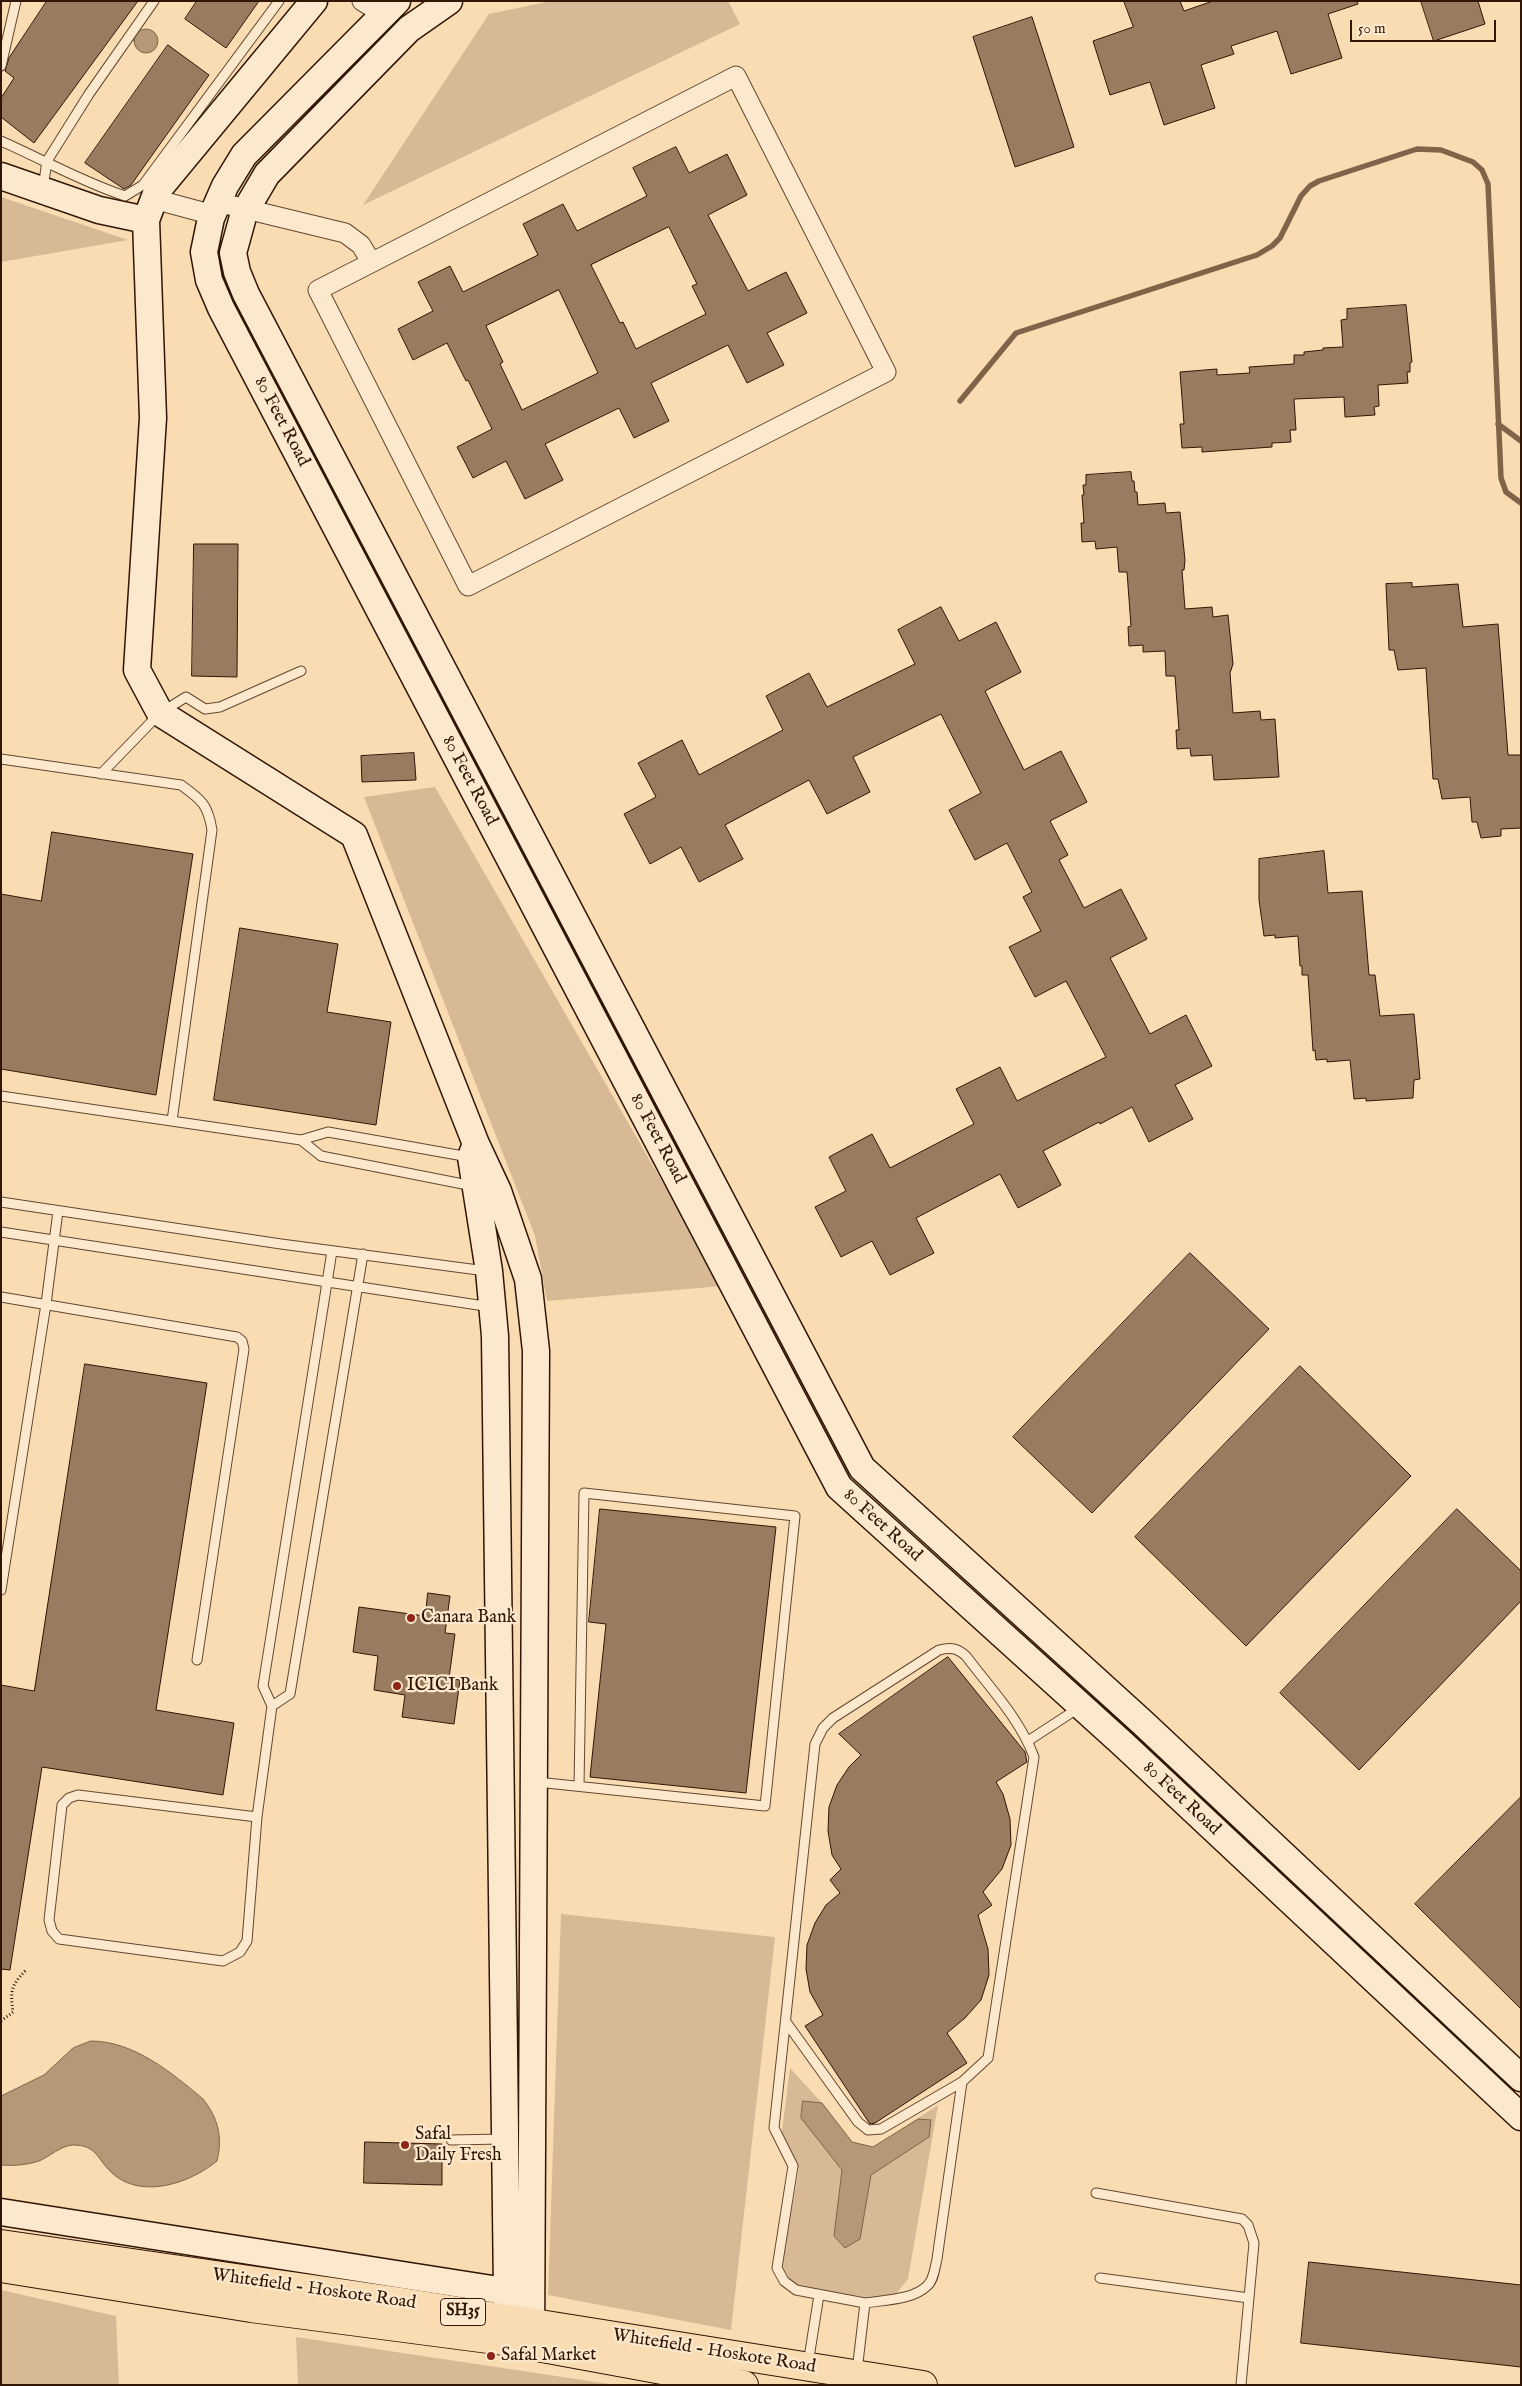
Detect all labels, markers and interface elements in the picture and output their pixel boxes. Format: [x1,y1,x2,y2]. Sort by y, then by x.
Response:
scale bar [1352,10,1498,42]
text: 50 m [1358,19,1386,38]
street label: 80 Feet Road [248,373,314,471]
street label: 80 Feet Road [436,732,502,830]
street label: 80 Feet Road [624,1090,690,1188]
street label: 80 Feet Road [838,1485,926,1567]
place label: Canara Bank [421,1607,516,1629]
marker: Canara Bank [405,1612,417,1624]
place label: ICICI Bank [407,1675,498,1697]
marker: ICICI Bank [391,1680,403,1692]
street label: 80 Feet Road [1138,1758,1224,1840]
place label: Safal Daily Fresh [415,2124,502,2166]
marker: Safal Daily Fresh [399,2139,411,2151]
street label: Whitefield - Hoskote Road [211,2265,417,2315]
road number: SH35 [440,2298,486,2326]
street label: Whitefield - Hoskote Road [611,2325,817,2379]
place label: Safal Market [501,2345,596,2367]
marker: Safal Market [485,2350,497,2362]

